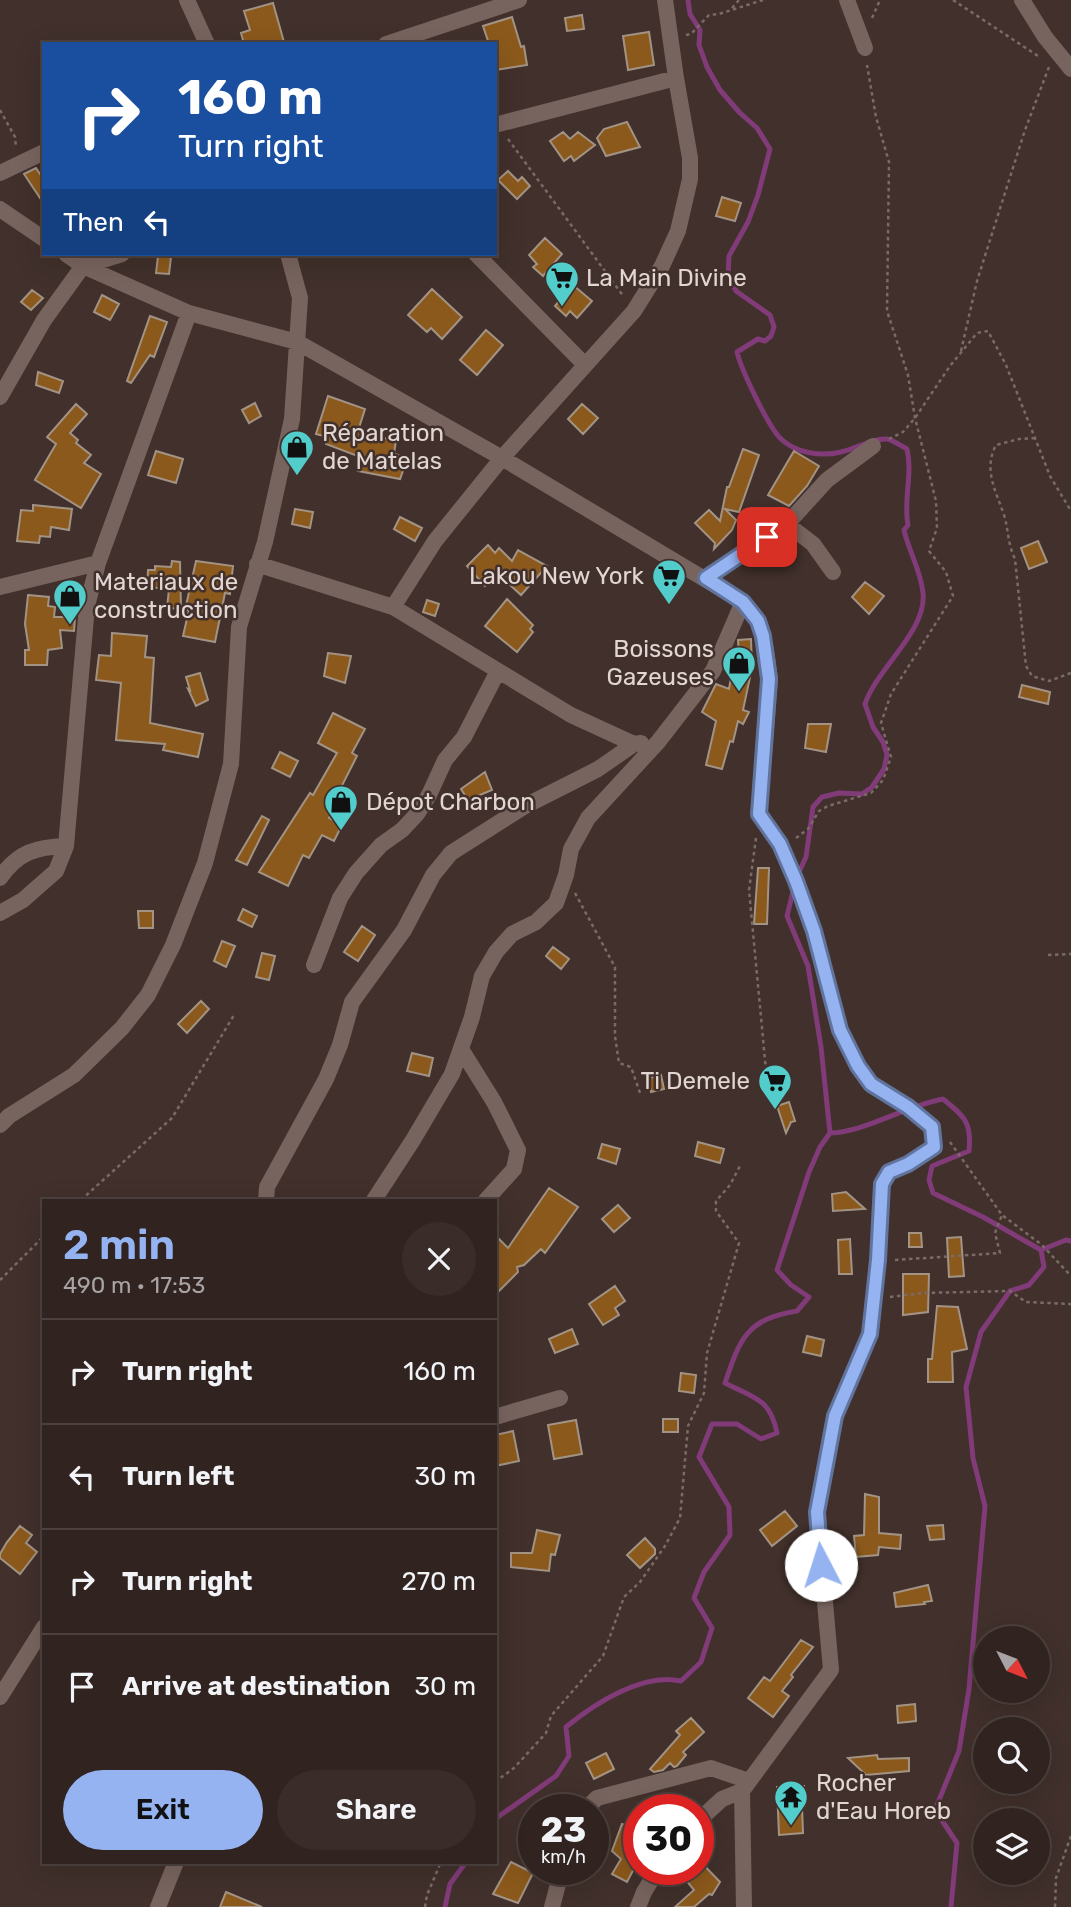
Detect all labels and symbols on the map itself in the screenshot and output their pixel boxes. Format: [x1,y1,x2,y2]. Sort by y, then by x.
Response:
supermarket icon: La Main Divine [543,259,581,308]
place label: La Main Divine [586,264,747,292]
place label: Réparation de Matelas [322,419,444,475]
shop icon: Réparation de Matelas [278,428,316,477]
pin [737,507,797,567]
supermarket icon: Lakou New York [650,557,688,606]
place label: Lakou New York [469,562,645,590]
place label: Materiaux de construction [94,568,238,624]
shop icon: Materiaux de construction [51,577,89,626]
place label: Boissons Gazeuses [607,635,714,691]
shop icon: Boissons Gazeuses [720,644,758,693]
shop icon: Dépot Charbon [322,783,360,832]
place label: Dépot Charbon [366,788,535,816]
supermarket icon: Ti Demele [756,1062,794,1111]
place label: Ti Demele [640,1067,750,1095]
position arrow [784,1528,858,1602]
north arrow [973,1626,1050,1703]
place label: Rocher d'Eau Horeb [816,1769,951,1825]
temple icon: Rocher d'Eau Horeb [772,1778,810,1827]
speed limit sign: 30 [623,1794,714,1885]

